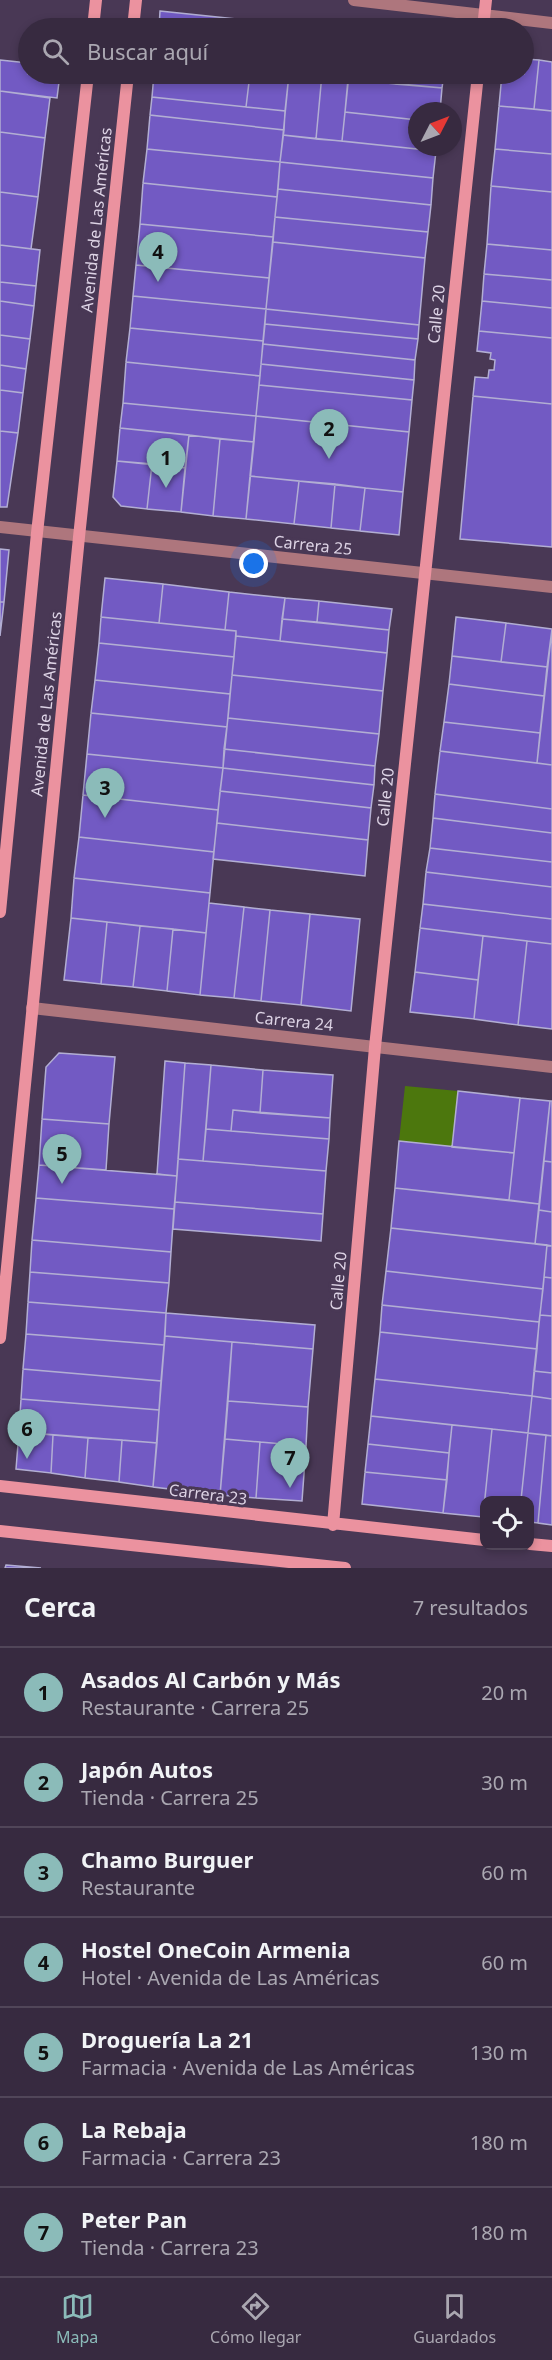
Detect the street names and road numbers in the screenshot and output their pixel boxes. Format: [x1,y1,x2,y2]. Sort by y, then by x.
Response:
street label: Avenida de Las Américas [75,126,117,314]
street label: Calle 20 [422,284,450,344]
street label: Carrera 25 [273,530,353,560]
street label: Avenida de Las Américas [25,610,67,798]
street label: Calle 20 [371,767,399,827]
street label: Carrera 24 [254,1006,334,1036]
street label: Calle 20 [324,1251,352,1311]
street label: Carrera 23 [168,1478,248,1510]

